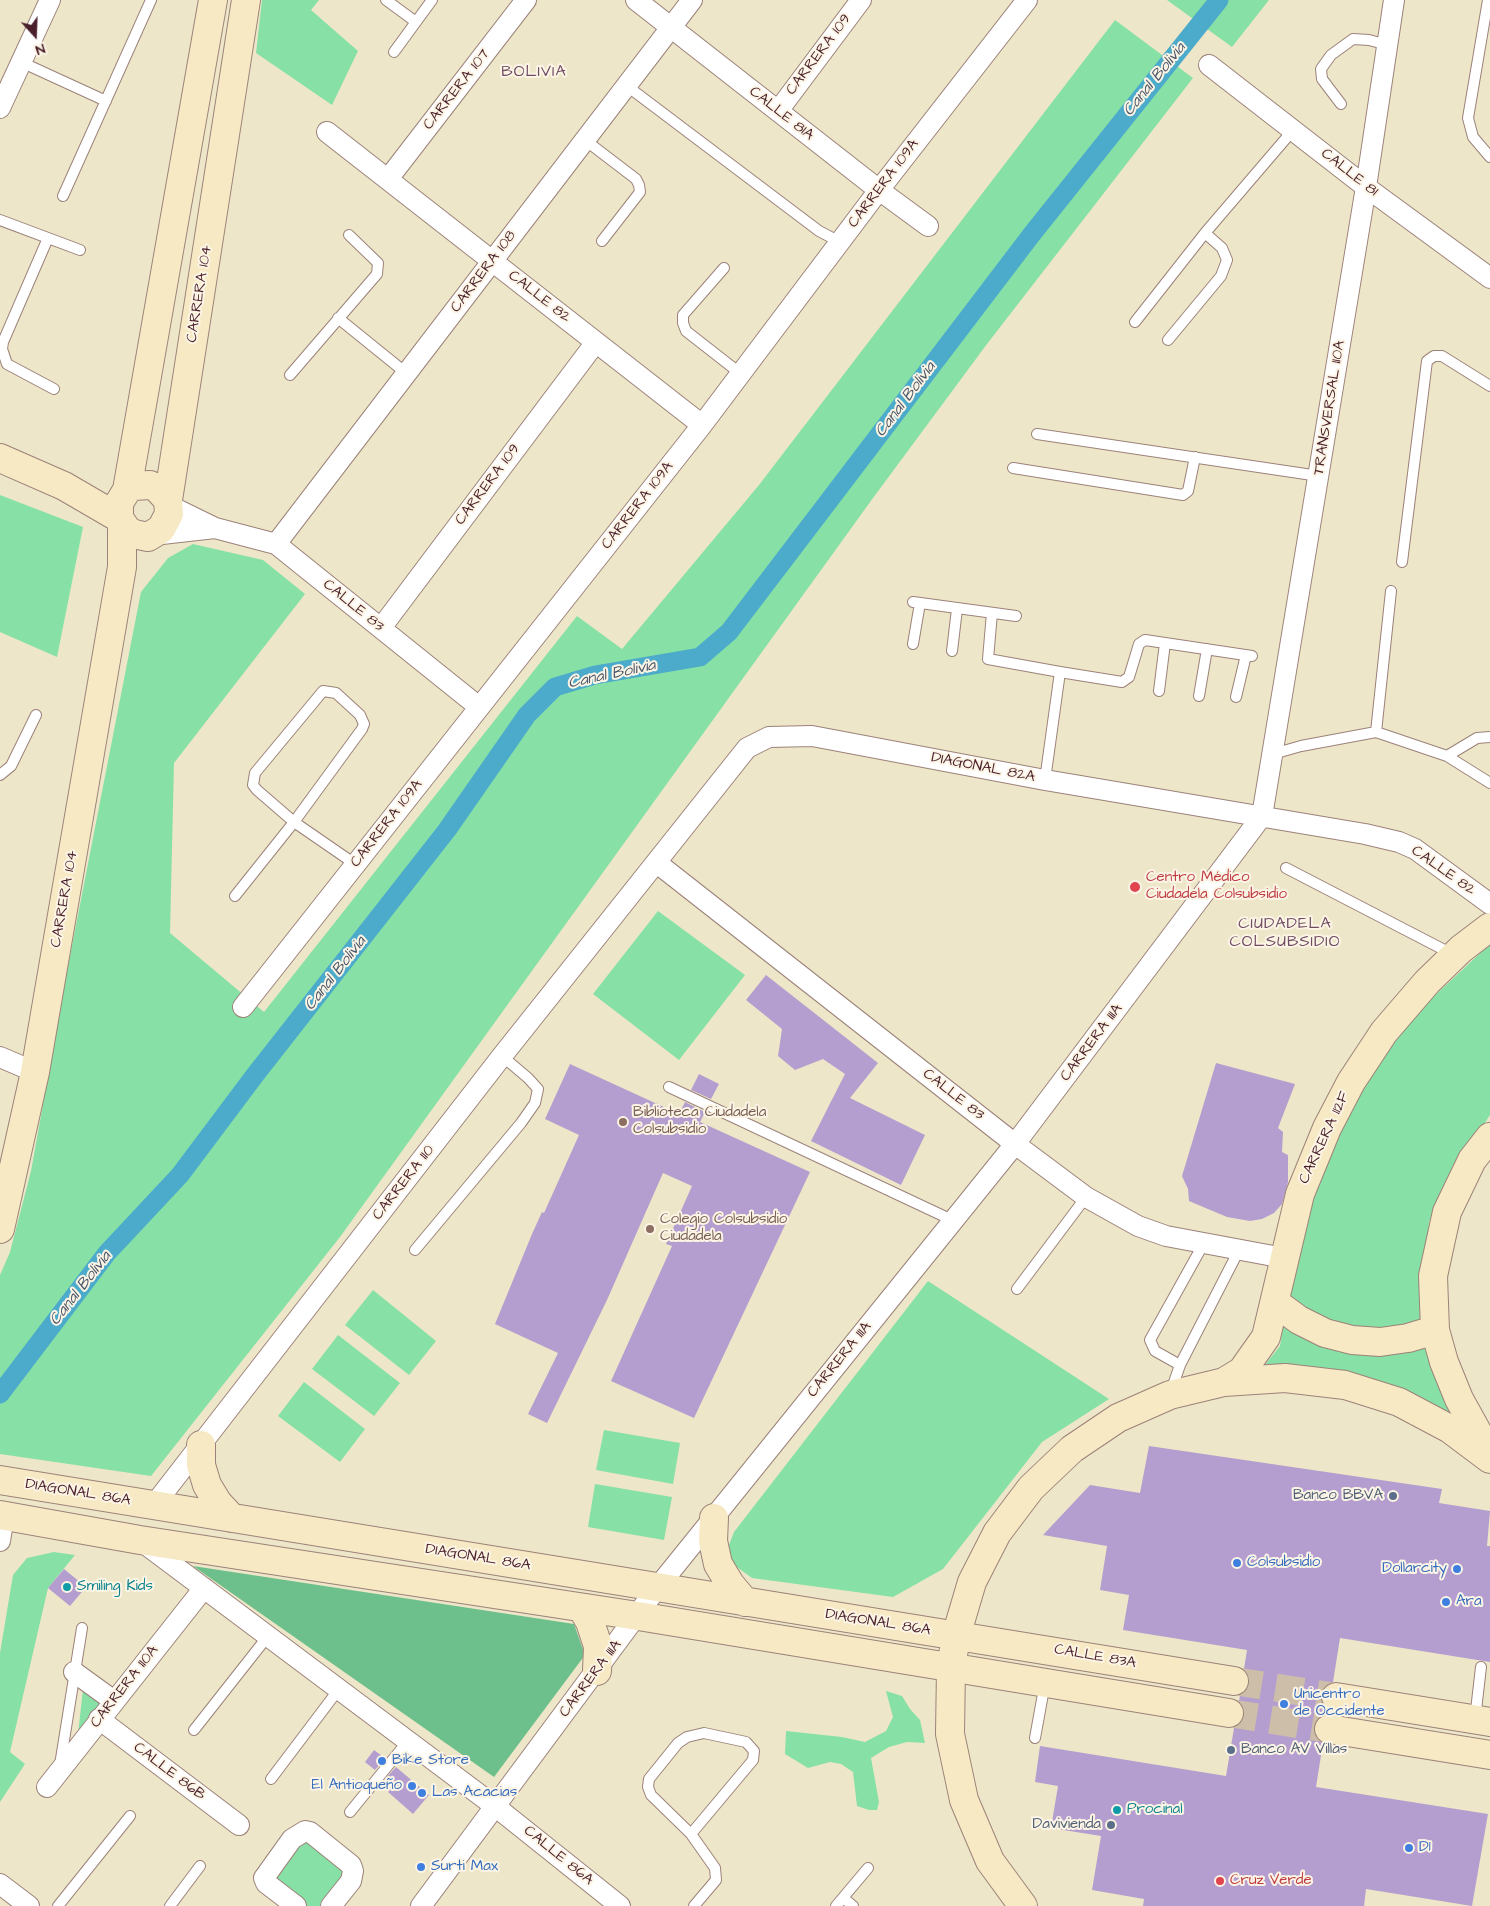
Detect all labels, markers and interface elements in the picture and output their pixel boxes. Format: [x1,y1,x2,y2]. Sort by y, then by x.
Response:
north arrow [10,10,60,60]
street label: CARRERA 109 [783,11,855,99]
text: N [33,38,48,60]
water label: Canal Bolivia [1120,39,1190,121]
street label: CARRERA 107 [420,46,494,134]
district label: BOLIVIA [500,63,568,83]
street label: CALLE 81A [745,83,817,145]
street label: CARRERA 109A [845,136,923,232]
street label: CALLE 81 [1317,145,1381,201]
street label: CARRERA 108 [447,227,521,317]
street label: CARRERA 104 [183,244,217,344]
street label: CALLE 82 [504,267,574,327]
street label: TRANSVERSAL 110A [1310,339,1350,477]
water label: Canal Bolivia [872,359,940,441]
street label: CARRERA 109 [452,441,524,529]
street label: CARRERA 109A [598,459,678,553]
street label: CALLE 83 [319,576,387,636]
water label: Canal Bolivia [567,656,657,694]
street label: DIAGONAL 82A [930,749,1036,787]
street label: CARRERA 109A [347,777,427,871]
street label: CALLE 82 [1407,842,1479,900]
street label: CARRERA 104 [48,849,82,949]
place label: Centro Médico Ciudadela Colsubsidio [1146,869,1287,904]
marker: Centro Médico Ciudadela Colsubsidio [1128,880,1142,894]
district label: CIUDADELA COLSUBSIDIO [1228,915,1342,953]
water label: Canal Bolivia [301,933,371,1015]
street label: CARRERA 111A [1057,1001,1127,1085]
street label: CALLE 83 [919,1065,987,1125]
street label: CARRERA 112F [1296,1089,1354,1187]
place label: Biblioteca Ciudadela Colsubsidio [633,1104,766,1139]
marker: Biblioteca Ciudadela Colsubsidio [617,1116,629,1128]
street label: CARRERA 110 [369,1142,439,1224]
place label: Colegio Colsubsidio Ciudadela [660,1211,787,1246]
marker: Colegio Colsubsidio Ciudadela [644,1223,656,1235]
water label: Canal Bolivia [46,1248,116,1330]
street label: CARRERA 111A [804,1319,876,1401]
street label: DIAGONAL 86A [24,1476,132,1510]
place label: Banco BBVA [1293,1487,1383,1505]
marker: Banco BBVA [1387,1490,1399,1502]
street label: DIAGONAL 86A [424,1541,532,1575]
place label: Colsubsidio [1247,1554,1320,1572]
marker: Colsubsidio [1231,1557,1243,1569]
place label: Dollarcity [1382,1560,1447,1578]
marker: Dollarcity [1451,1563,1463,1575]
place label: Smiling Kids [77,1578,153,1596]
marker: Smiling Kids [61,1581,73,1593]
place label: Ara [1456,1593,1482,1611]
marker: Ara [1440,1596,1452,1608]
street label: DIAGONAL 86A [824,1606,932,1640]
street label: CARRERA 111A [556,1637,626,1721]
street label: CALLE 83A [1053,1641,1137,1673]
street label: CARRERA 110A [87,1642,163,1732]
place label: Unicentro de Occidente [1294,1686,1385,1721]
marker: Unicentro de Occidente [1278,1698,1290,1710]
street label: CALLE 86B [129,1739,209,1805]
place label: Banco AV Villas [1241,1741,1347,1759]
marker: Banco AV Villas [1225,1744,1237,1756]
place label: Bike Store [392,1752,469,1770]
marker: Bike Store [376,1755,388,1767]
place label: El Antioqueño [312,1777,402,1795]
marker: El Antioqueño [406,1780,418,1792]
place label: Las Acacias [432,1784,517,1802]
marker: Las Acacias [416,1787,428,1799]
place label: Procinal [1127,1801,1183,1819]
marker: Procinal [1111,1804,1123,1816]
place label: Davivienda [1033,1816,1101,1834]
marker: Davivienda [1105,1819,1117,1831]
street label: CALLE 86A [519,1822,597,1890]
place label: D1 [1419,1839,1431,1857]
marker: D1 [1403,1842,1415,1854]
place label: Surti Max [431,1858,498,1876]
marker: Surti Max [415,1861,427,1873]
place label: Cruz Verde [1230,1872,1312,1890]
marker: Cruz Verde [1214,1875,1226,1887]

